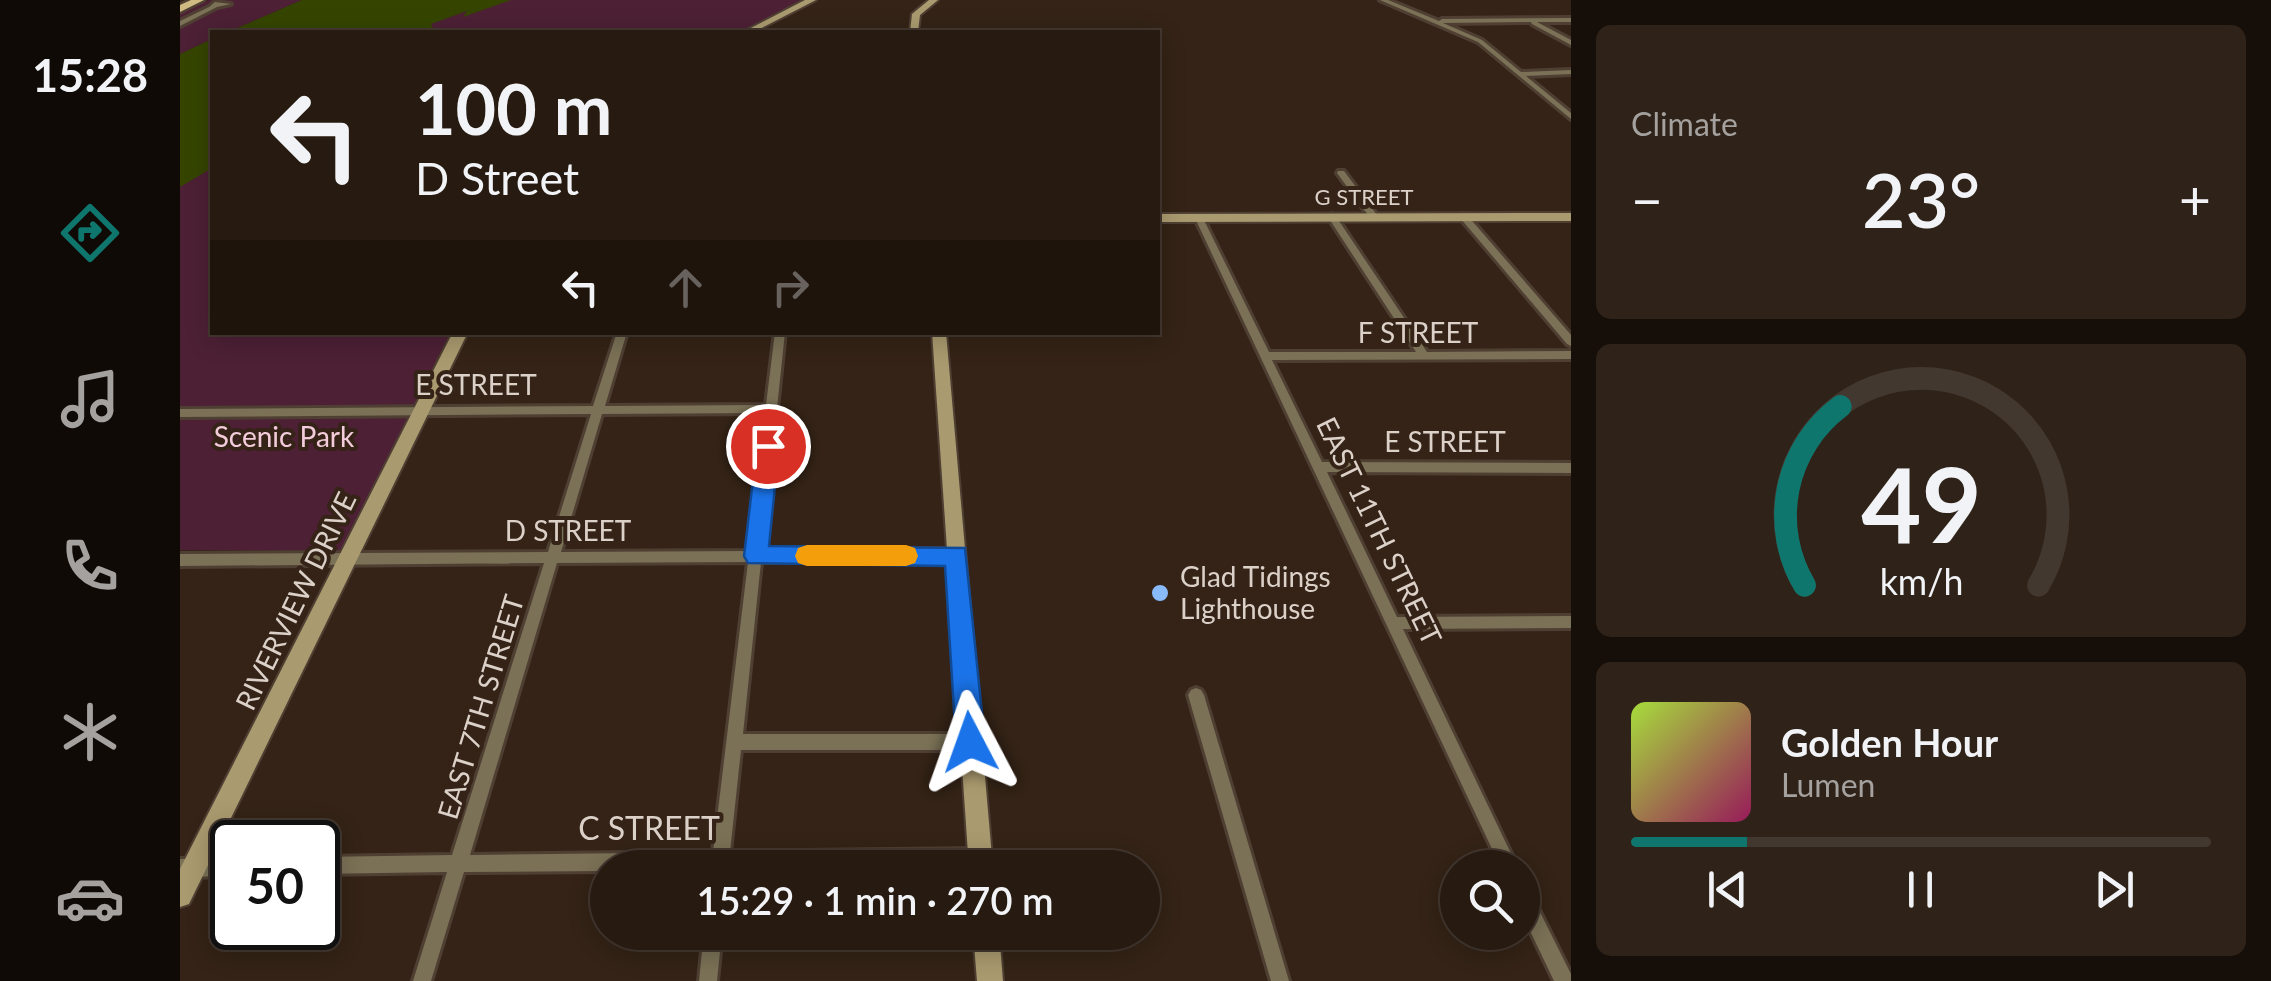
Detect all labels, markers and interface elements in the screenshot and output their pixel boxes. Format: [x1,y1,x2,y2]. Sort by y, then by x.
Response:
text: 15:28 [32,48,148,102]
text: 100 m [415,66,612,150]
icon: left [250,70,380,200]
text: Climate [1631,104,1738,143]
text: D Street [415,151,579,205]
text: 23° [1862,154,1980,244]
text: − [1631,166,1663,232]
text: + [2179,166,2211,232]
street label: G STREET [1315,183,1413,210]
icon: directions [55,198,125,268]
icon: left [553,260,608,315]
icon: ahead [658,260,713,315]
icon: right [763,260,818,315]
street label: F STREET [1358,315,1479,349]
icon: music [55,364,125,434]
street label: E STREET [415,367,537,401]
pin [726,404,811,489]
street label: EAST 11TH STREET [1310,411,1450,650]
park label: Scenic Park [214,419,355,453]
icon: arrive [741,419,796,474]
street label: E STREET [1384,424,1506,458]
text: 49 [1861,440,1981,565]
street label: RIVERVIEW DRIVE [228,486,363,715]
street label: D STREET [505,513,632,547]
icon: phone [55,531,125,601]
place label: Glad Tidings Lighthouse [1180,559,1331,625]
text: km/h [1879,560,1963,603]
marker: Glad Tidings Lighthouse [1149,582,1171,604]
street label: EAST 7TH STREET [430,590,530,823]
position arrow [918,690,1022,794]
icon: climate [55,697,125,767]
text: Golden Hour [1781,719,1998,765]
text: Lumen [1781,765,1875,804]
street label: C STREET [578,808,720,847]
speed limit sign: 50 [210,820,340,950]
map controls [1440,850,1540,950]
button: search [1440,850,1540,950]
icon: previous [1700,862,1755,917]
icon: pause [1893,862,1948,917]
icon: next [2087,862,2142,917]
icon: car [55,863,125,933]
text: 15:29 · 1 min · 270 m [697,877,1053,923]

